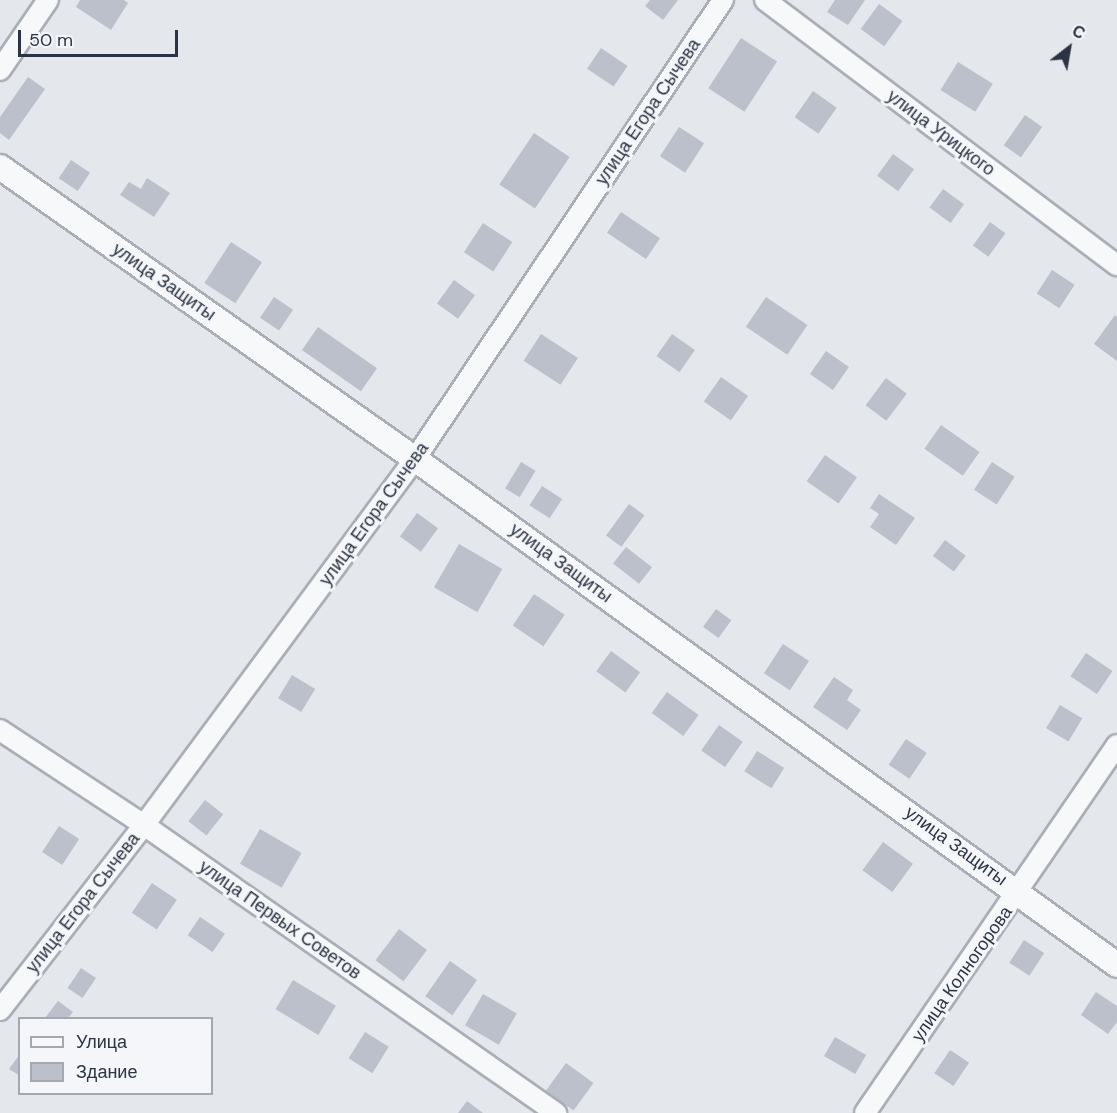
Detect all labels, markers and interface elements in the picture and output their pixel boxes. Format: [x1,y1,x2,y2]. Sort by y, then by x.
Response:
scale bar [21,18,182,56]
north arrow [1039,18,1099,78]
text: С [1068,20,1089,44]
text: 50 m [29,28,73,52]
street label: улица Егора Сычева [591,35,705,189]
street label: улица Урицкого [883,85,999,181]
street label: улица Защиты [108,238,220,326]
street label: улица Егора Сычева [315,438,433,590]
street label: улица Защиты [506,519,616,607]
street label: улица Защиты [901,802,1011,890]
street label: улица Егора Сычева [22,829,144,977]
street label: улица Первых Советов [195,856,365,984]
street label: улица Колногорова [907,902,1017,1046]
legend [18,1017,213,1095]
text: Улица [76,1030,127,1054]
text: Здание [76,1060,137,1084]

